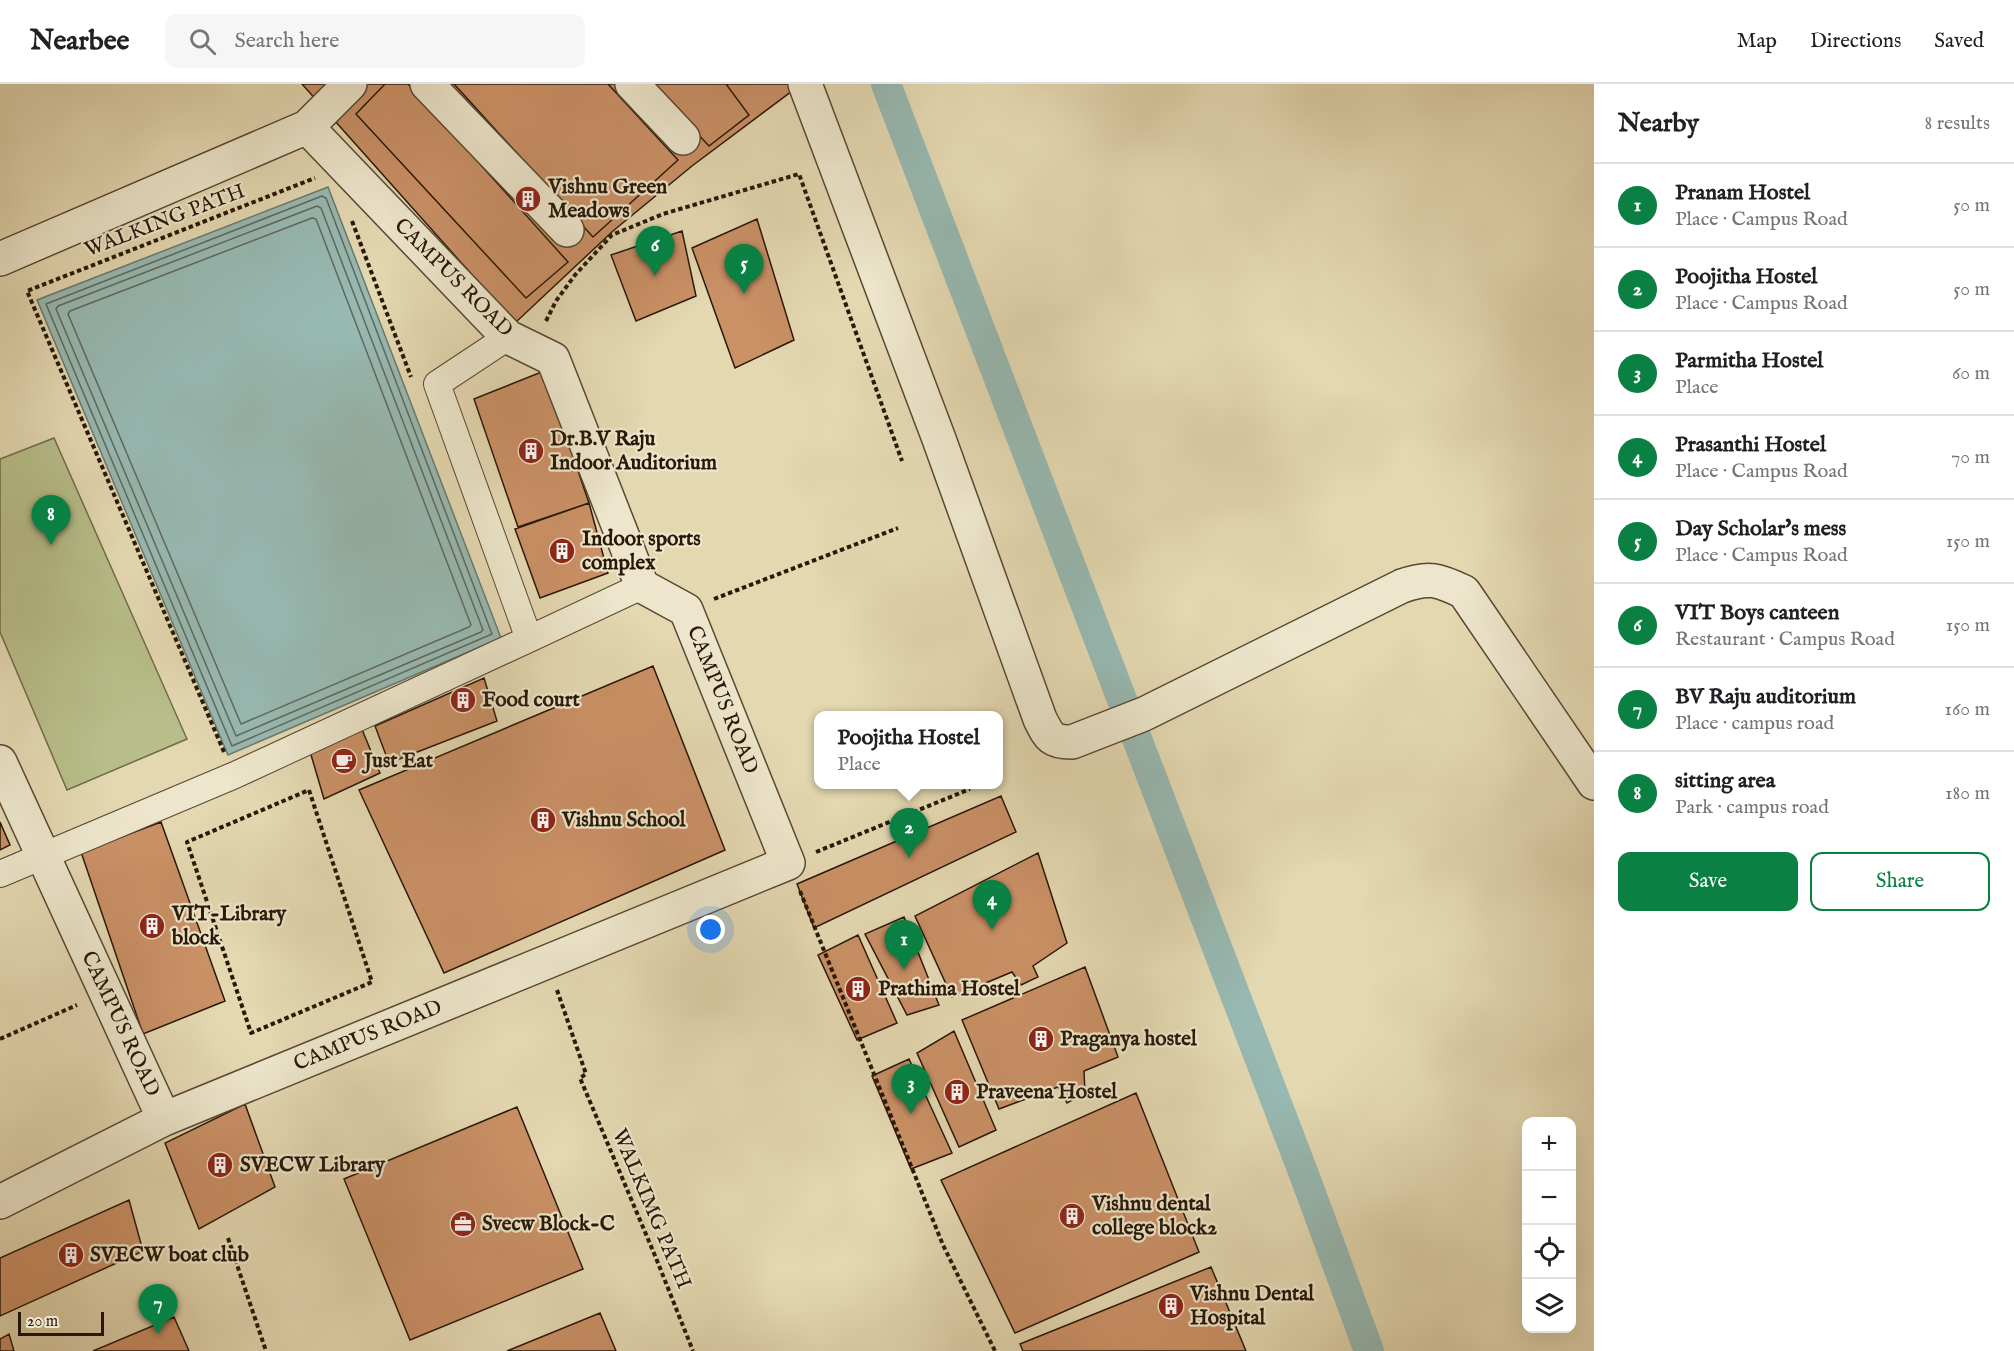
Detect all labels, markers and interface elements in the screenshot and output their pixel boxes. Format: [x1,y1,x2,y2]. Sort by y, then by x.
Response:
search box [165,14,585,68]
text: Nearbee [30,24,129,59]
icon: search [186,25,219,58]
text: Search here [234,27,339,55]
text: Map [1737,28,1777,55]
text: Directions [1810,28,1901,55]
text: Saved [1934,28,1984,55]
text: Nearby [1618,107,1699,140]
text: 8 results [1924,111,1990,136]
place label: Vishnu Green Meadows [547,174,667,225]
street label: WALKING PATH [81,178,249,264]
text: Pranam Hostel [1675,179,1810,207]
building icon: Vishnu Green Meadows [513,184,543,214]
text: 1 [1634,193,1641,218]
text: 50 m [1953,193,1990,218]
text: Place · Campus Road [1675,207,1848,232]
street label: CAMPUS ROAD [388,213,518,343]
pin: 6 [636,226,674,276]
pin: 5 [724,244,764,294]
text: Poojitha Hostel [1675,263,1817,291]
text: 2 [1633,277,1642,302]
text: 50 m [1953,277,1990,302]
text: Place · Campus Road [1675,291,1848,316]
text: Parmitha Hostel [1675,347,1823,375]
text: 3 [1634,361,1641,386]
text: 60 m [1952,361,1990,386]
text: Place [1675,375,1718,400]
place label: Dr.B.V Raju Indoor Auditorium [550,426,718,477]
text: Prasanthi Hostel [1675,431,1826,459]
building icon: Dr.B.V Raju Indoor Auditorium [516,436,546,466]
text: 4 [1633,445,1642,470]
text: 70 m [1951,445,1990,470]
text: Place · Campus Road [1675,459,1848,484]
pin: 8 [32,496,70,545]
text: Day Scholar's mess [1675,515,1846,543]
place label: Indoor sports complex [582,526,701,577]
text: 5 [1634,529,1641,554]
text: 150 m [1946,529,1990,554]
building icon: Indoor sports complex [547,536,577,566]
text: Place · Campus Road [1675,543,1848,568]
text: VIT Boys canteen [1675,599,1839,627]
text: 6 [1633,613,1642,638]
text: 150 m [1946,613,1990,638]
street label: CAMPUS ROAD [680,622,764,778]
text: Restaurant · Campus Road [1675,627,1895,652]
text: BV Raju auditorium [1675,683,1856,711]
building icon: Food court [448,685,478,715]
place label: Food court [482,687,580,714]
text: 7 [1633,697,1642,722]
text: 160 m [1944,697,1990,722]
popup [814,711,1003,789]
text: Place · campus road [1675,711,1834,736]
text: Poojitha Hostel [837,724,980,752]
cafe icon: Just Eat [329,746,359,776]
place label: Just Eat [361,748,434,775]
text: Place [837,752,881,777]
text: sitting area [1675,767,1775,795]
text: 8 [1634,781,1641,806]
text: 180 m [1945,781,1990,806]
text: Park · campus road [1675,795,1829,820]
building icon: Vishnu School [528,805,558,835]
place label: Vishnu School [561,807,687,834]
pin: 2 [890,808,928,858]
button: Save [1618,852,1798,911]
button: Share [1810,852,1990,911]
pin: 4 [972,880,1012,930]
place label: VIT-Library block [171,901,287,952]
building icon: VIT-Library block [137,911,167,941]
your location [696,915,725,944]
pin: 1 [884,920,924,970]
street label: CAMPUS ROAD [74,947,166,1101]
building icon: Prathima Hostel [843,974,873,1004]
place label: Prathima Hostel [878,976,1021,1003]
street label: CAMPUS ROAD [290,994,446,1078]
building icon: Praganya hostel [1026,1024,1056,1054]
place label: Praganya hostel [1060,1026,1198,1053]
pin: 3 [892,1064,930,1114]
building icon: Praveena Hostel [942,1077,972,1107]
place label: Praveena Hostel [976,1079,1118,1106]
map controls [1522,1117,1576,1333]
button: + [1522,1117,1576,1171]
street label: WALKIMG PATH [605,1125,697,1293]
building icon: SVECW Library [205,1150,235,1180]
place label: SVECW Library [240,1152,386,1179]
button: − [1522,1171,1576,1225]
place label: Vishnu dental college block2 [1091,1191,1217,1242]
building icon: Vishnu dental college block2 [1057,1201,1087,1231]
office icon: Svecw Block-C [448,1209,478,1239]
place label: Svecw Block-C [482,1211,615,1238]
button: locate [1522,1225,1576,1279]
building icon: SVECW boat club [56,1240,86,1270]
place label: SVECW boat club [90,1242,249,1269]
button: layers [1522,1279,1576,1333]
place label: Vishnu Dental Hospital [1189,1281,1315,1332]
pin: 7 [138,1284,178,1334]
building icon: Vishnu Dental Hospital [1156,1291,1186,1321]
scale bar [18,1309,104,1336]
text: 20 m [27,1312,58,1332]

